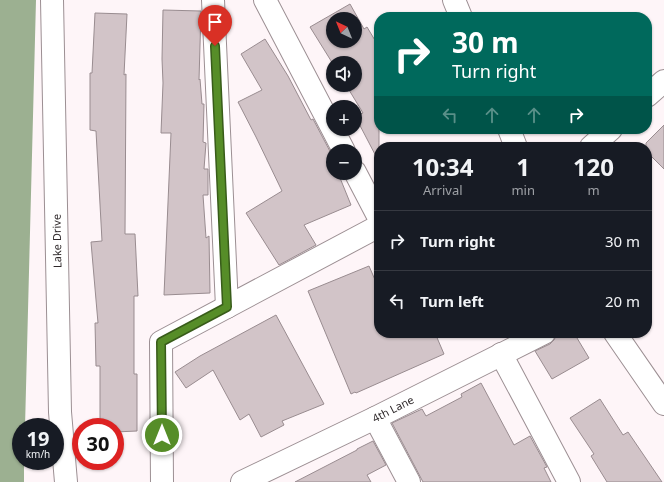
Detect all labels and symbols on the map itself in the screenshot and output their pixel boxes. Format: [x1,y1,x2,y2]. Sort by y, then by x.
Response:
pin [198,5,232,46]
north arrow [326,12,362,48]
street label: Lake Drive [49,214,64,268]
street label: 4th Lane [369,392,416,425]
position arrow [141,414,183,456]
speed limit sign: 30 [72,418,124,470]

